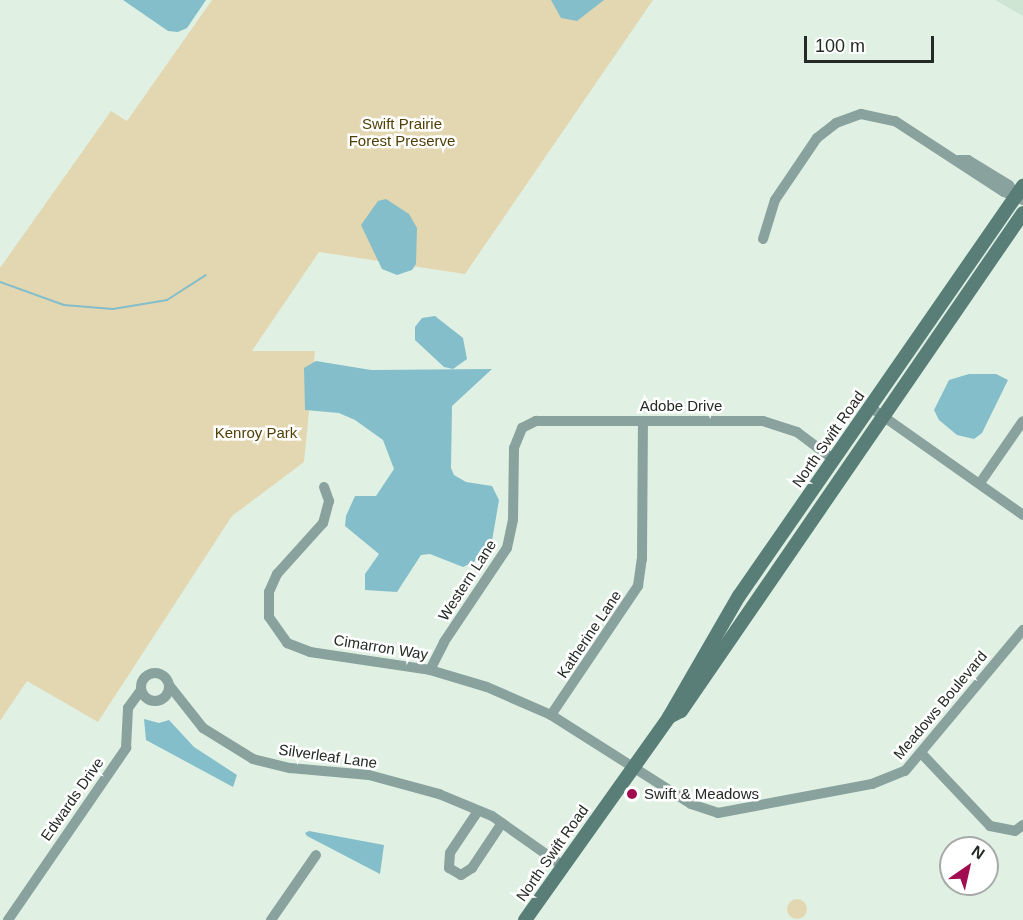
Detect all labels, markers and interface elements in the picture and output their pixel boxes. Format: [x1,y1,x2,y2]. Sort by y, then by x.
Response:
scale bar [807,24,938,62]
text: 100 m [815,36,865,56]
park label: Swift Prairie Forest Preserve [349,114,455,149]
street label: North Swift Road [788,387,868,491]
street label: Adobe Drive [640,397,722,415]
park label: Kenroy Park [215,424,297,442]
street label: Western Lane [434,536,500,624]
street label: Katherine Lane [553,587,625,681]
street label: Cimarron Way [333,631,429,663]
street label: Meadows Boulevard [889,647,991,763]
street label: Silverleaf Lane [278,740,378,772]
street label: Edwards Drive [37,754,107,844]
place label: Swift & Meadows [644,785,759,803]
marker: Swift & Meadows [625,787,639,801]
street label: North Swift Road [512,801,592,905]
north arrow [939,836,999,896]
text: N [969,842,988,863]

